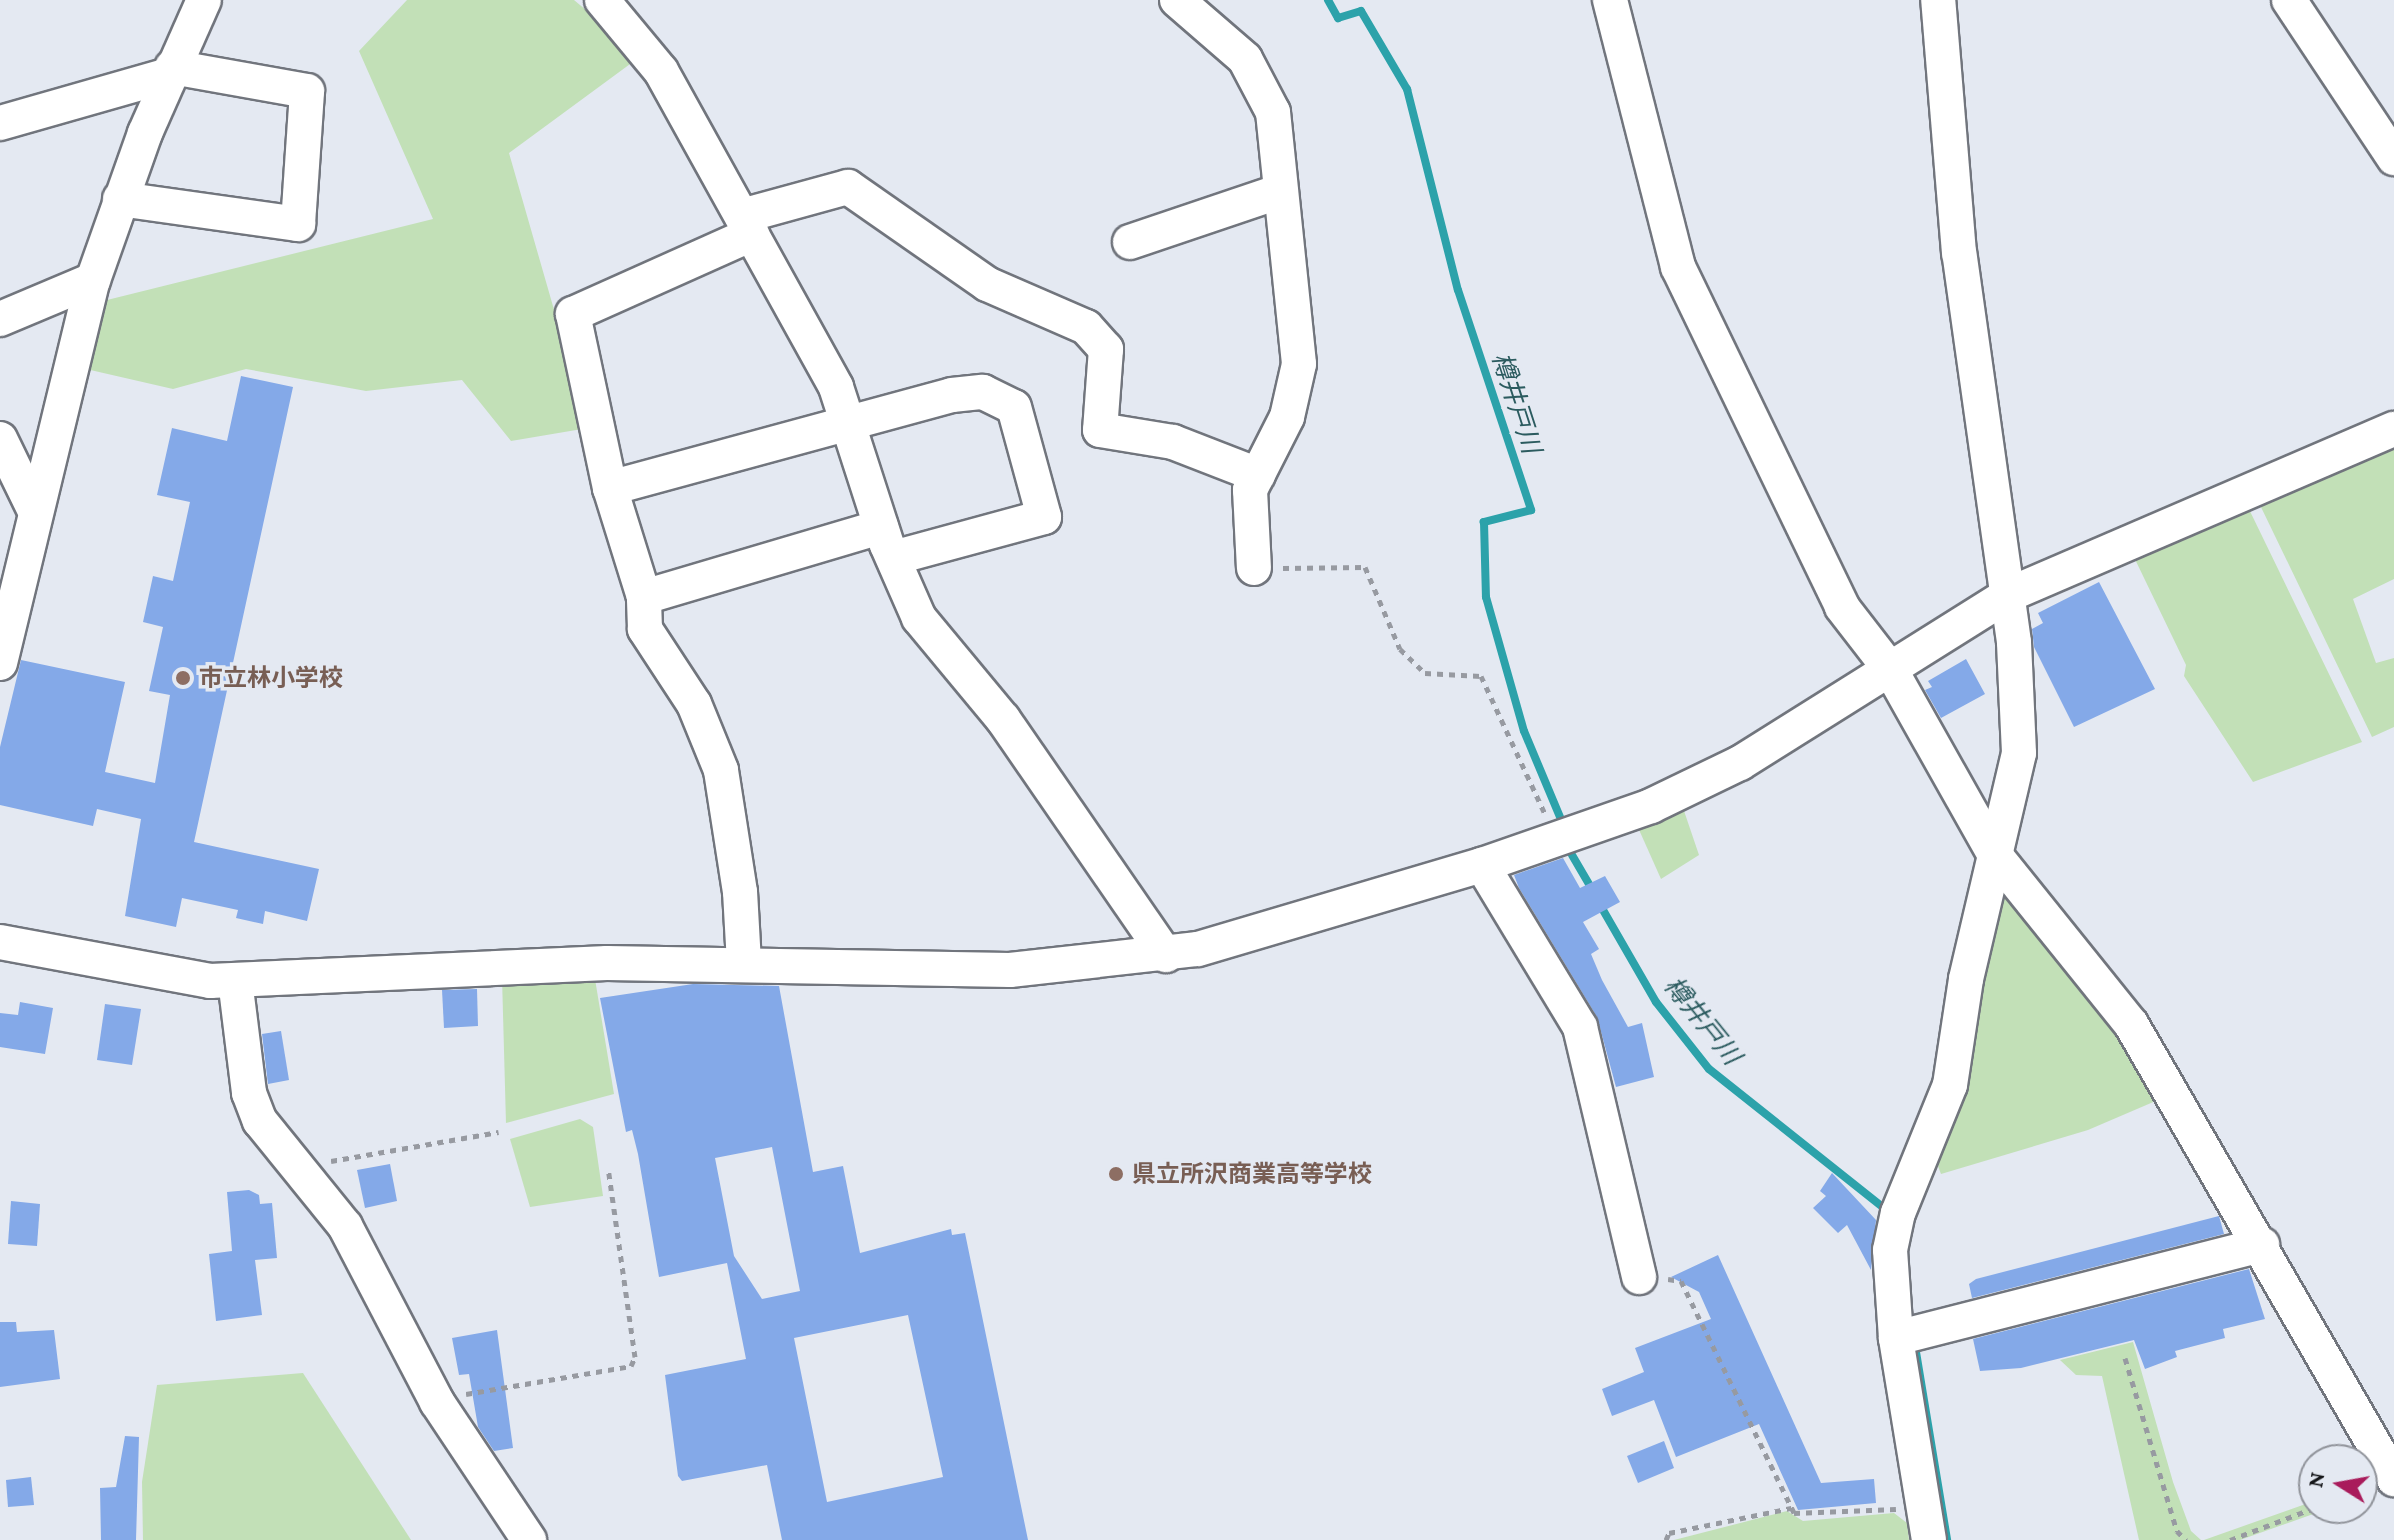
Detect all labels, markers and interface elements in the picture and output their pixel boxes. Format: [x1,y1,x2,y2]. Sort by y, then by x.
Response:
water label: 樽井戸川 [1485,349,1547,457]
place label: 市立林小学校 [199,664,343,692]
marker: 市立林小学校 [174,669,192,687]
water label: 樽井戸川 [1657,971,1747,1071]
place label: 県立所沢商業高等学校 [1132,1160,1372,1188]
marker: 県立所沢商業高等学校 [1107,1165,1125,1183]
north arrow [2298,1444,2378,1524]
text: N [2302,1470,2330,1489]

